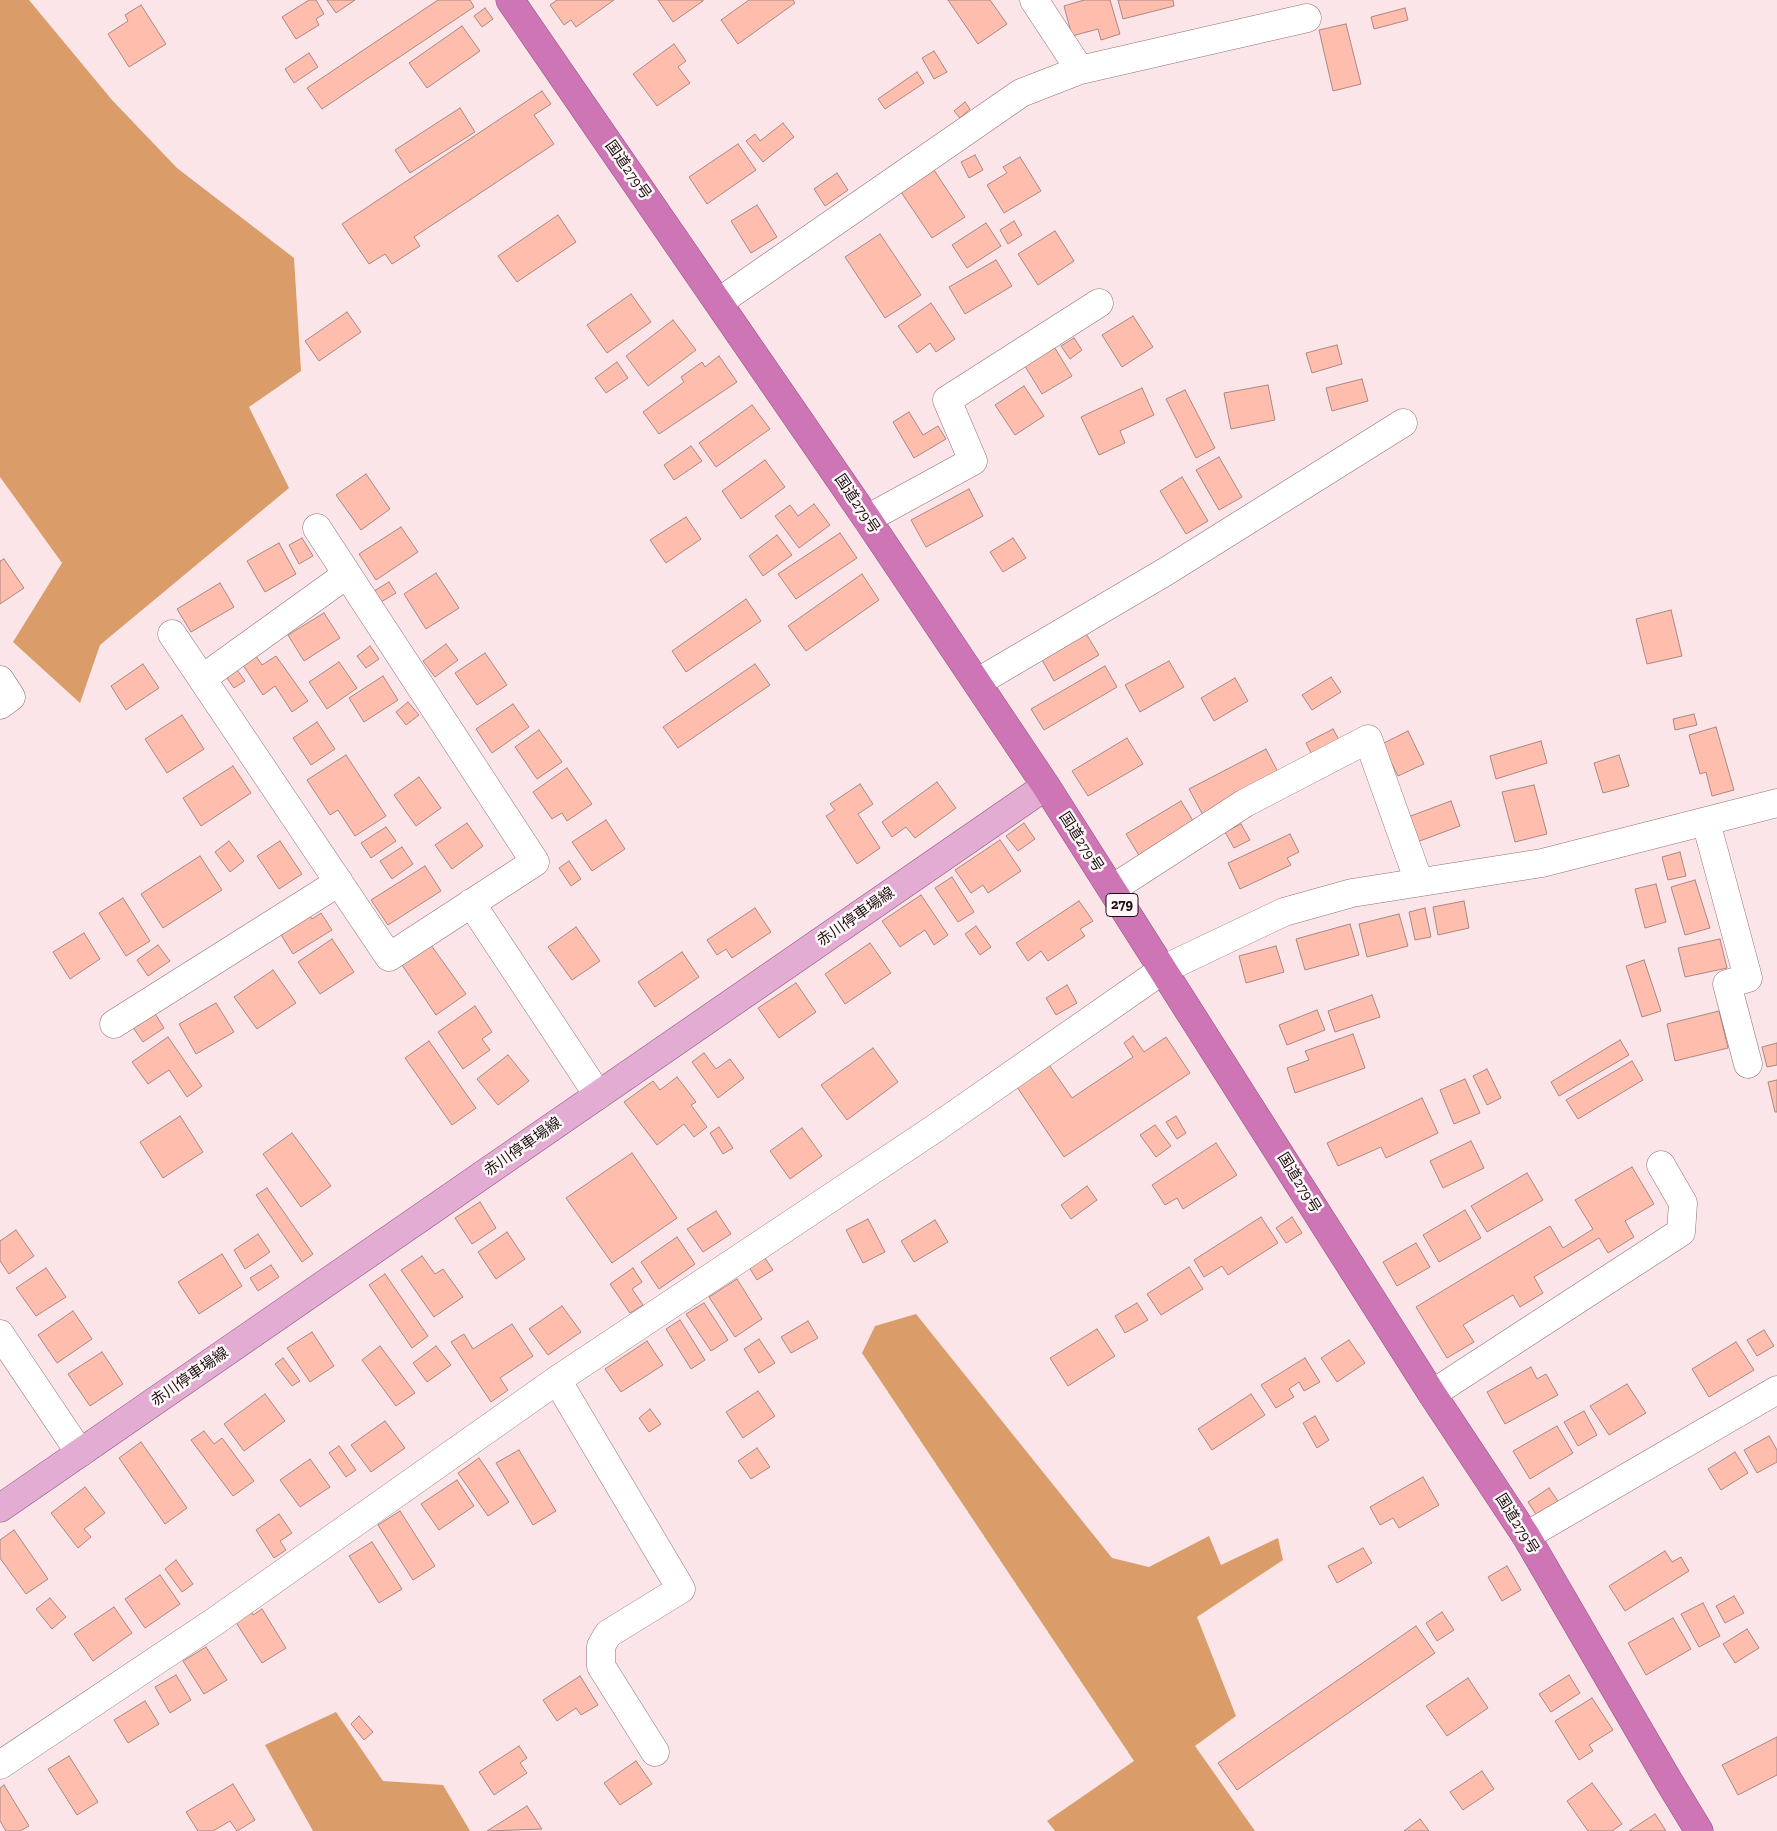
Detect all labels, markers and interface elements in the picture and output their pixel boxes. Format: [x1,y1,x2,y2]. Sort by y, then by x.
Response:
street label: 国道279号 [601,137,655,203]
street label: 国道279号 [831,471,883,537]
street label: 国道279号 [1055,809,1107,875]
street label: 赤川停車場線 [814,884,898,950]
road number: 279 [1106,894,1138,916]
street label: 赤川停車場線 [481,1114,565,1180]
street label: 国道279号 [1273,1150,1325,1216]
street label: 赤川停車場線 [148,1344,232,1410]
street label: 国道279号 [1491,1491,1543,1557]

